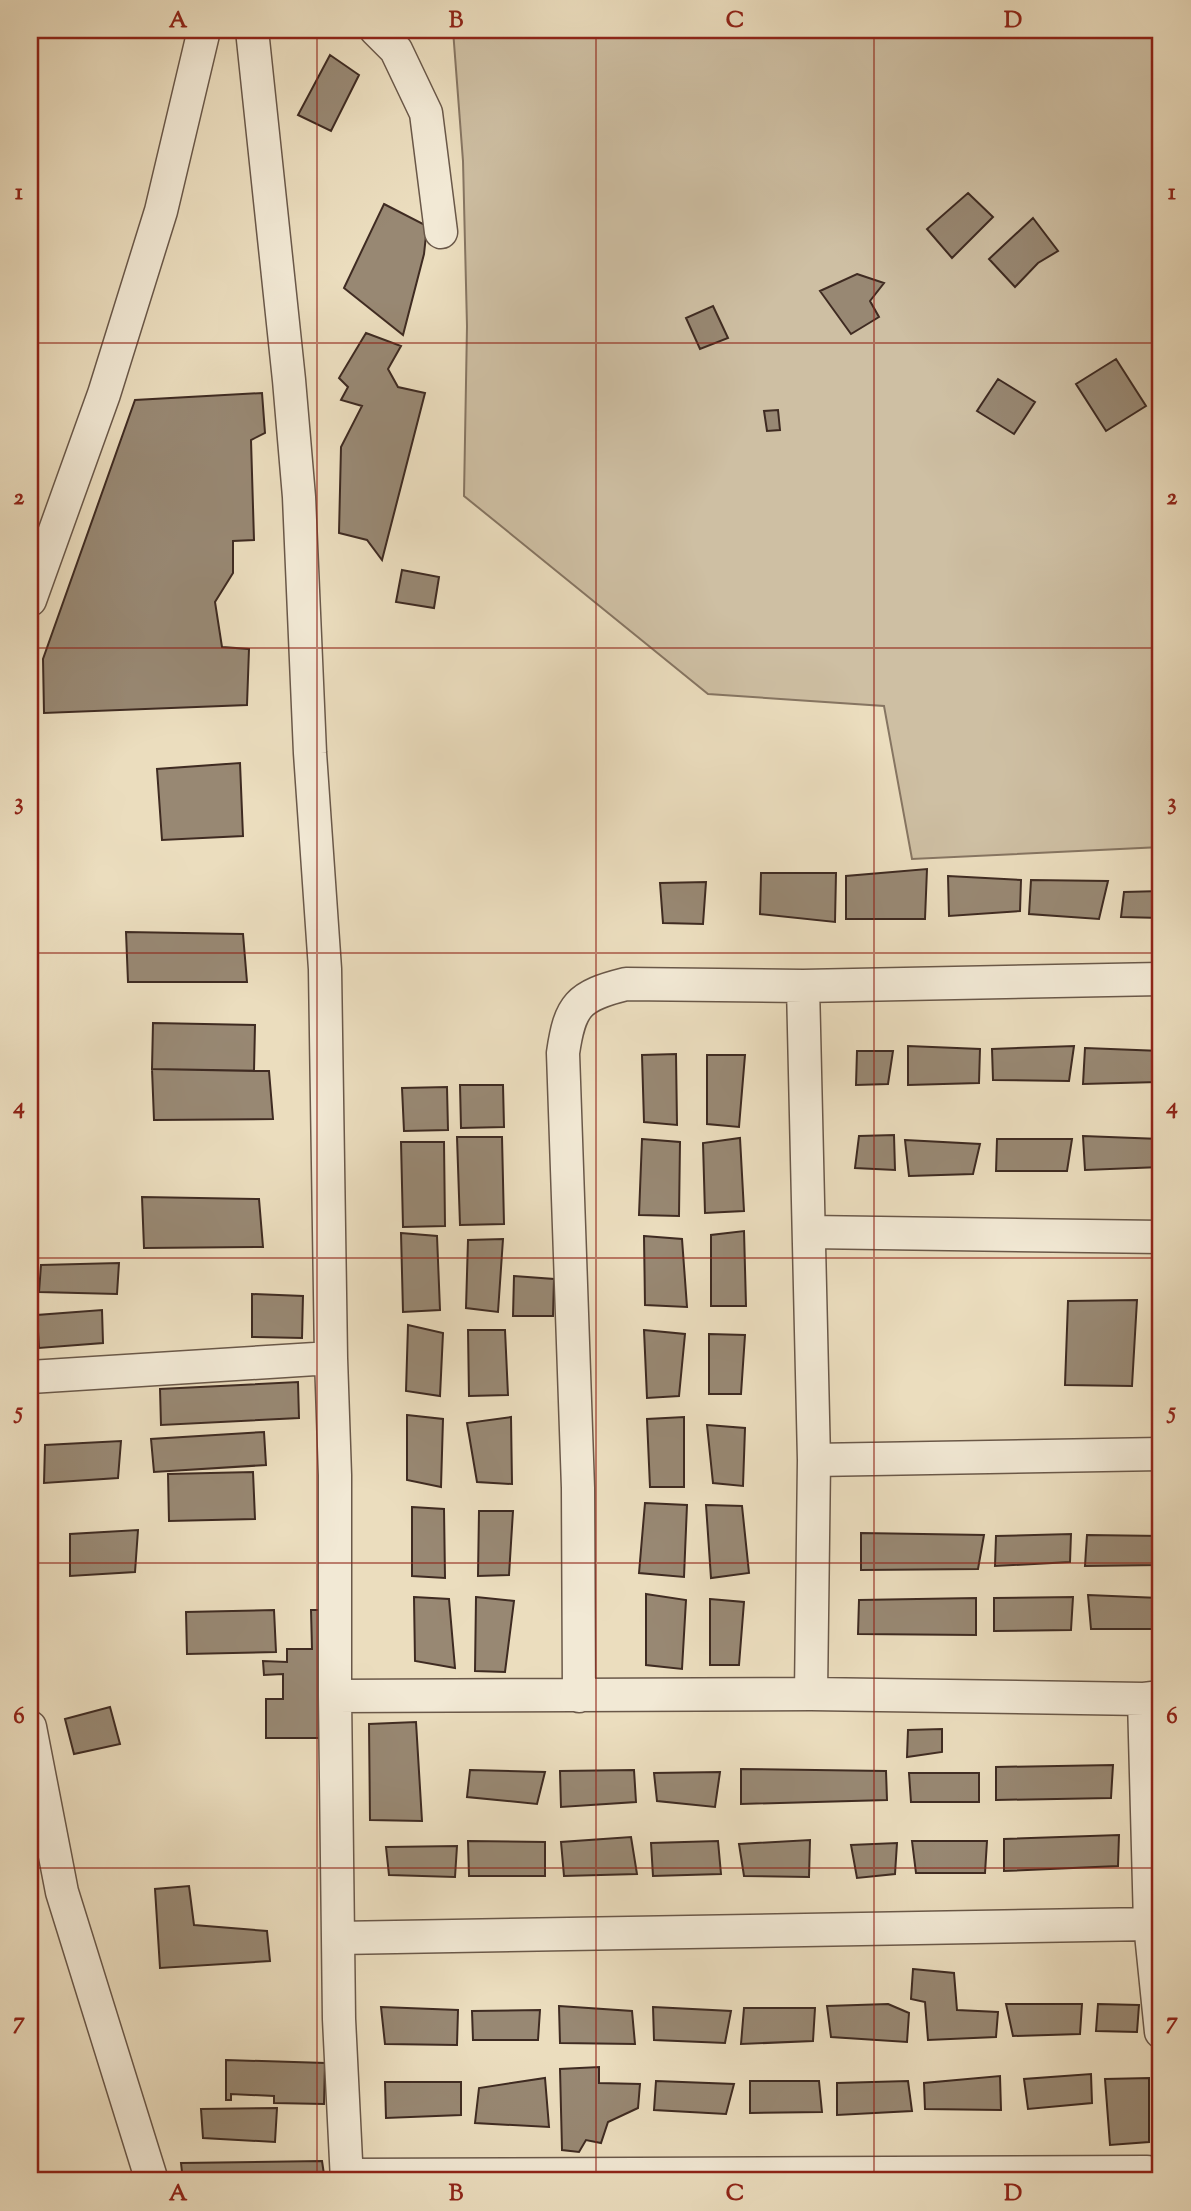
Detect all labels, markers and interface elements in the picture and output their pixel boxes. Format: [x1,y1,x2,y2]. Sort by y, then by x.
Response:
text: A [169,5,188,38]
text: B [449,5,464,38]
text: C [726,5,744,38]
text: D [1004,5,1022,38]
text: 1 [15,177,23,210]
text: 1 [1168,177,1176,210]
text: 2 [14,482,25,515]
text: 2 [1167,482,1178,515]
text: 3 [14,787,24,820]
text: 3 [1167,787,1177,820]
text: 4 [12,1091,25,1124]
text: 4 [1165,1091,1178,1124]
text: 5 [13,1396,23,1429]
text: 5 [1166,1396,1176,1429]
text: 6 [13,1701,25,1734]
text: 6 [1166,1701,1178,1734]
text: 7 [13,2006,25,2039]
text: 7 [1166,2006,1178,2039]
text: A [169,2178,188,2211]
text: B [449,2178,464,2211]
text: C [726,2178,744,2211]
text: D [1004,2178,1022,2211]

